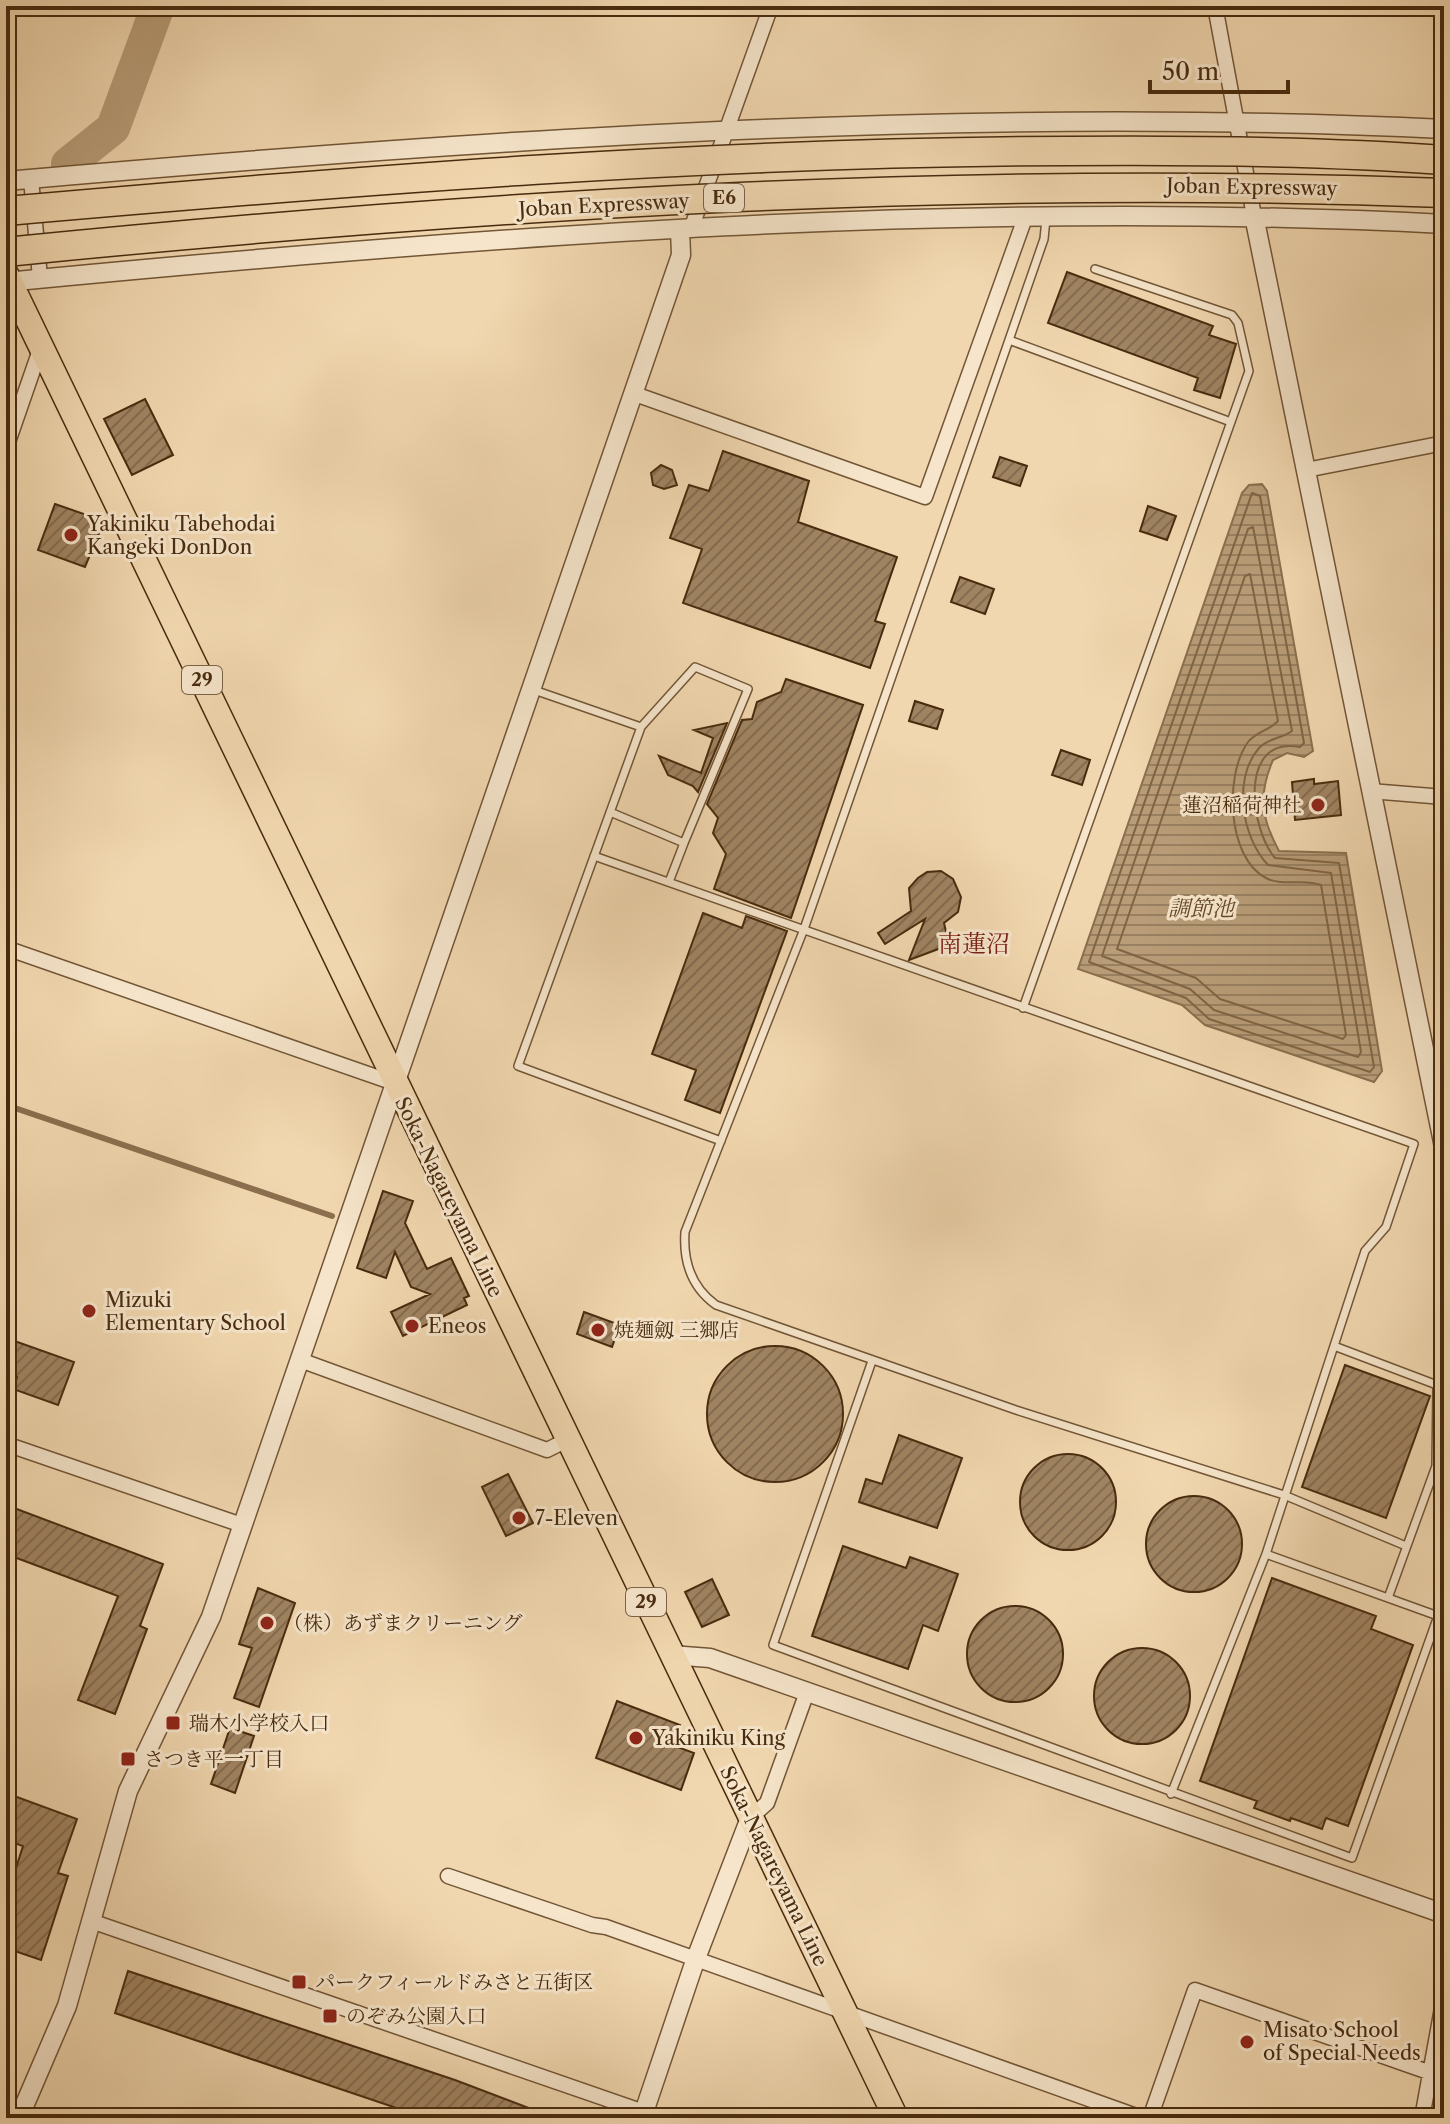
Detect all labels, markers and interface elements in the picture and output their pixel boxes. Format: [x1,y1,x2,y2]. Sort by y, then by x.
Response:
scale bar [1150,44,1288,94]
text: 50 m [1162,57,1219,86]
street label: Joban Expressway [1163,173,1339,201]
road number: E6 [704,184,744,212]
street label: Joban Expressway [515,188,691,222]
place label: Yakiniku Tabehodai Kangeki DonDon [86,512,275,559]
marker: Yakiniku Tabehodai Kangeki DonDon [62,526,80,544]
road number: 29 [182,666,222,694]
place label: 蓮沼稲荷神社 [1182,793,1302,817]
marker: 蓮沼稲荷神社 [1309,796,1327,814]
water label: 調節池 [1168,895,1237,922]
district label: 南蓮沼 [938,929,1010,958]
street label: Soka-Nagareyama Line [390,1093,508,1301]
place label: Mizuki Elementary School [105,1288,286,1335]
marker: Mizuki Elementary School [80,1302,98,1320]
place label: Eneos [428,1314,486,1338]
marker: Eneos [403,1317,421,1335]
place label: 焼麺劔 三郷店 [614,1318,739,1342]
marker: 焼麺劔 三郷店 [589,1321,607,1339]
place label: 7-Eleven [535,1506,618,1530]
marker: 7-Eleven [510,1509,528,1527]
road number: 29 [626,1588,666,1616]
place label: （株）あずまクリーニング [283,1611,523,1635]
marker: （株）あずまクリーニング [258,1614,276,1632]
place label: 瑞木小学校入口 [189,1711,329,1735]
marker: 瑞木小学校入口 [164,1714,182,1732]
place label: Yakiniku King [651,1726,785,1750]
marker: Yakiniku King [627,1729,645,1747]
place label: さつき平一丁目 [144,1747,284,1771]
marker: さつき平一丁目 [119,1750,137,1768]
street label: Soka-Nagareyama Line [715,1762,833,1970]
place label: パークフィールドみさと五街区 [315,1970,593,1994]
marker: パークフィールドみさと五街区 [290,1973,308,1991]
place label: のぞみ公園入口 [346,2004,486,2028]
marker: のぞみ公園入口 [321,2007,339,2025]
place label: Misato School of Special Needs [1263,2018,1421,2065]
marker: Misato School of Special Needs [1238,2033,1256,2051]

